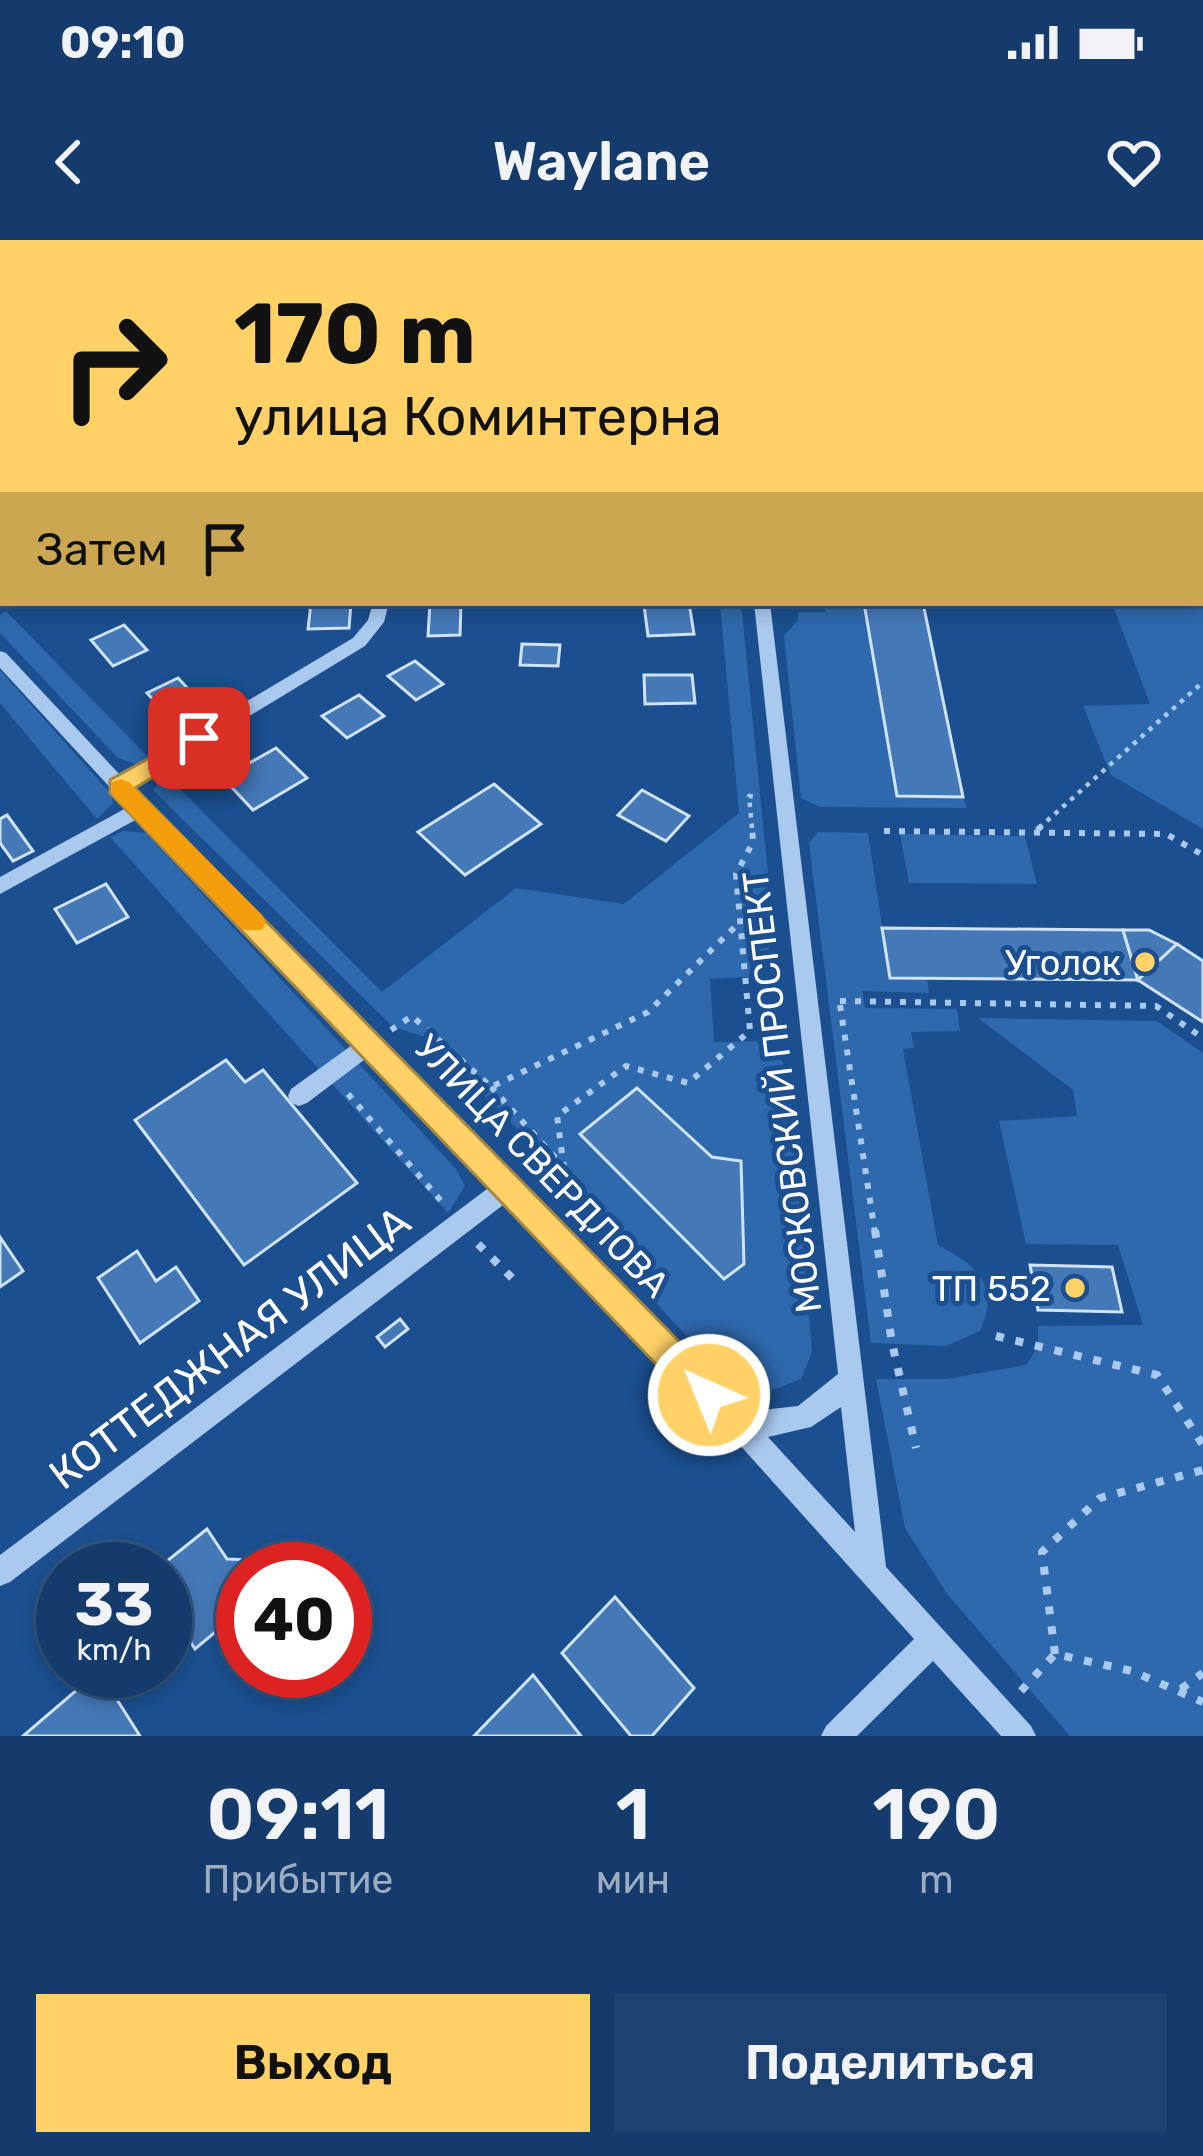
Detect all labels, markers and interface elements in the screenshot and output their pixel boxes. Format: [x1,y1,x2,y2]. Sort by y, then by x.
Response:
text: 09:10 [60,16,186,69]
icon: back [36,129,102,195]
icon: heart [1101,129,1167,195]
text: Waylane [493,130,710,194]
text: 170 m [234,284,476,384]
icon: right [36,288,192,444]
text: улица Коминтерна [234,385,722,449]
icon: arrive [192,516,258,582]
text: Затем [36,523,168,576]
pin [148,687,250,789]
icon: arrive [166,705,232,771]
street label: МОСКОВСКИЙ ПРОСПЕКТ [734,869,830,1315]
place label: Уголок [1005,941,1121,984]
marker: Уголок [1132,949,1158,975]
street label: УЛИЦА СВЕРДЛОВА [406,1026,678,1306]
street label: КОТТЕДЖНАЯ УЛИЦА [40,1196,420,1500]
place label: ТП 552 [932,1267,1051,1310]
marker: ТП 552 [1062,1275,1088,1301]
position arrow [646,1332,772,1458]
speed limit sign: 40 [216,1542,372,1698]
text: 33 [74,1569,154,1640]
text: km/h [77,1632,151,1668]
text: 09:11 [207,1772,389,1857]
text: 1 [616,1772,650,1857]
text: 190 [873,1772,1000,1857]
text: Прибытие [203,1857,393,1903]
text: мин [596,1857,670,1903]
text: m [919,1857,954,1903]
button: Выход [36,1994,590,2132]
button: Поделиться [614,1994,1167,2132]

